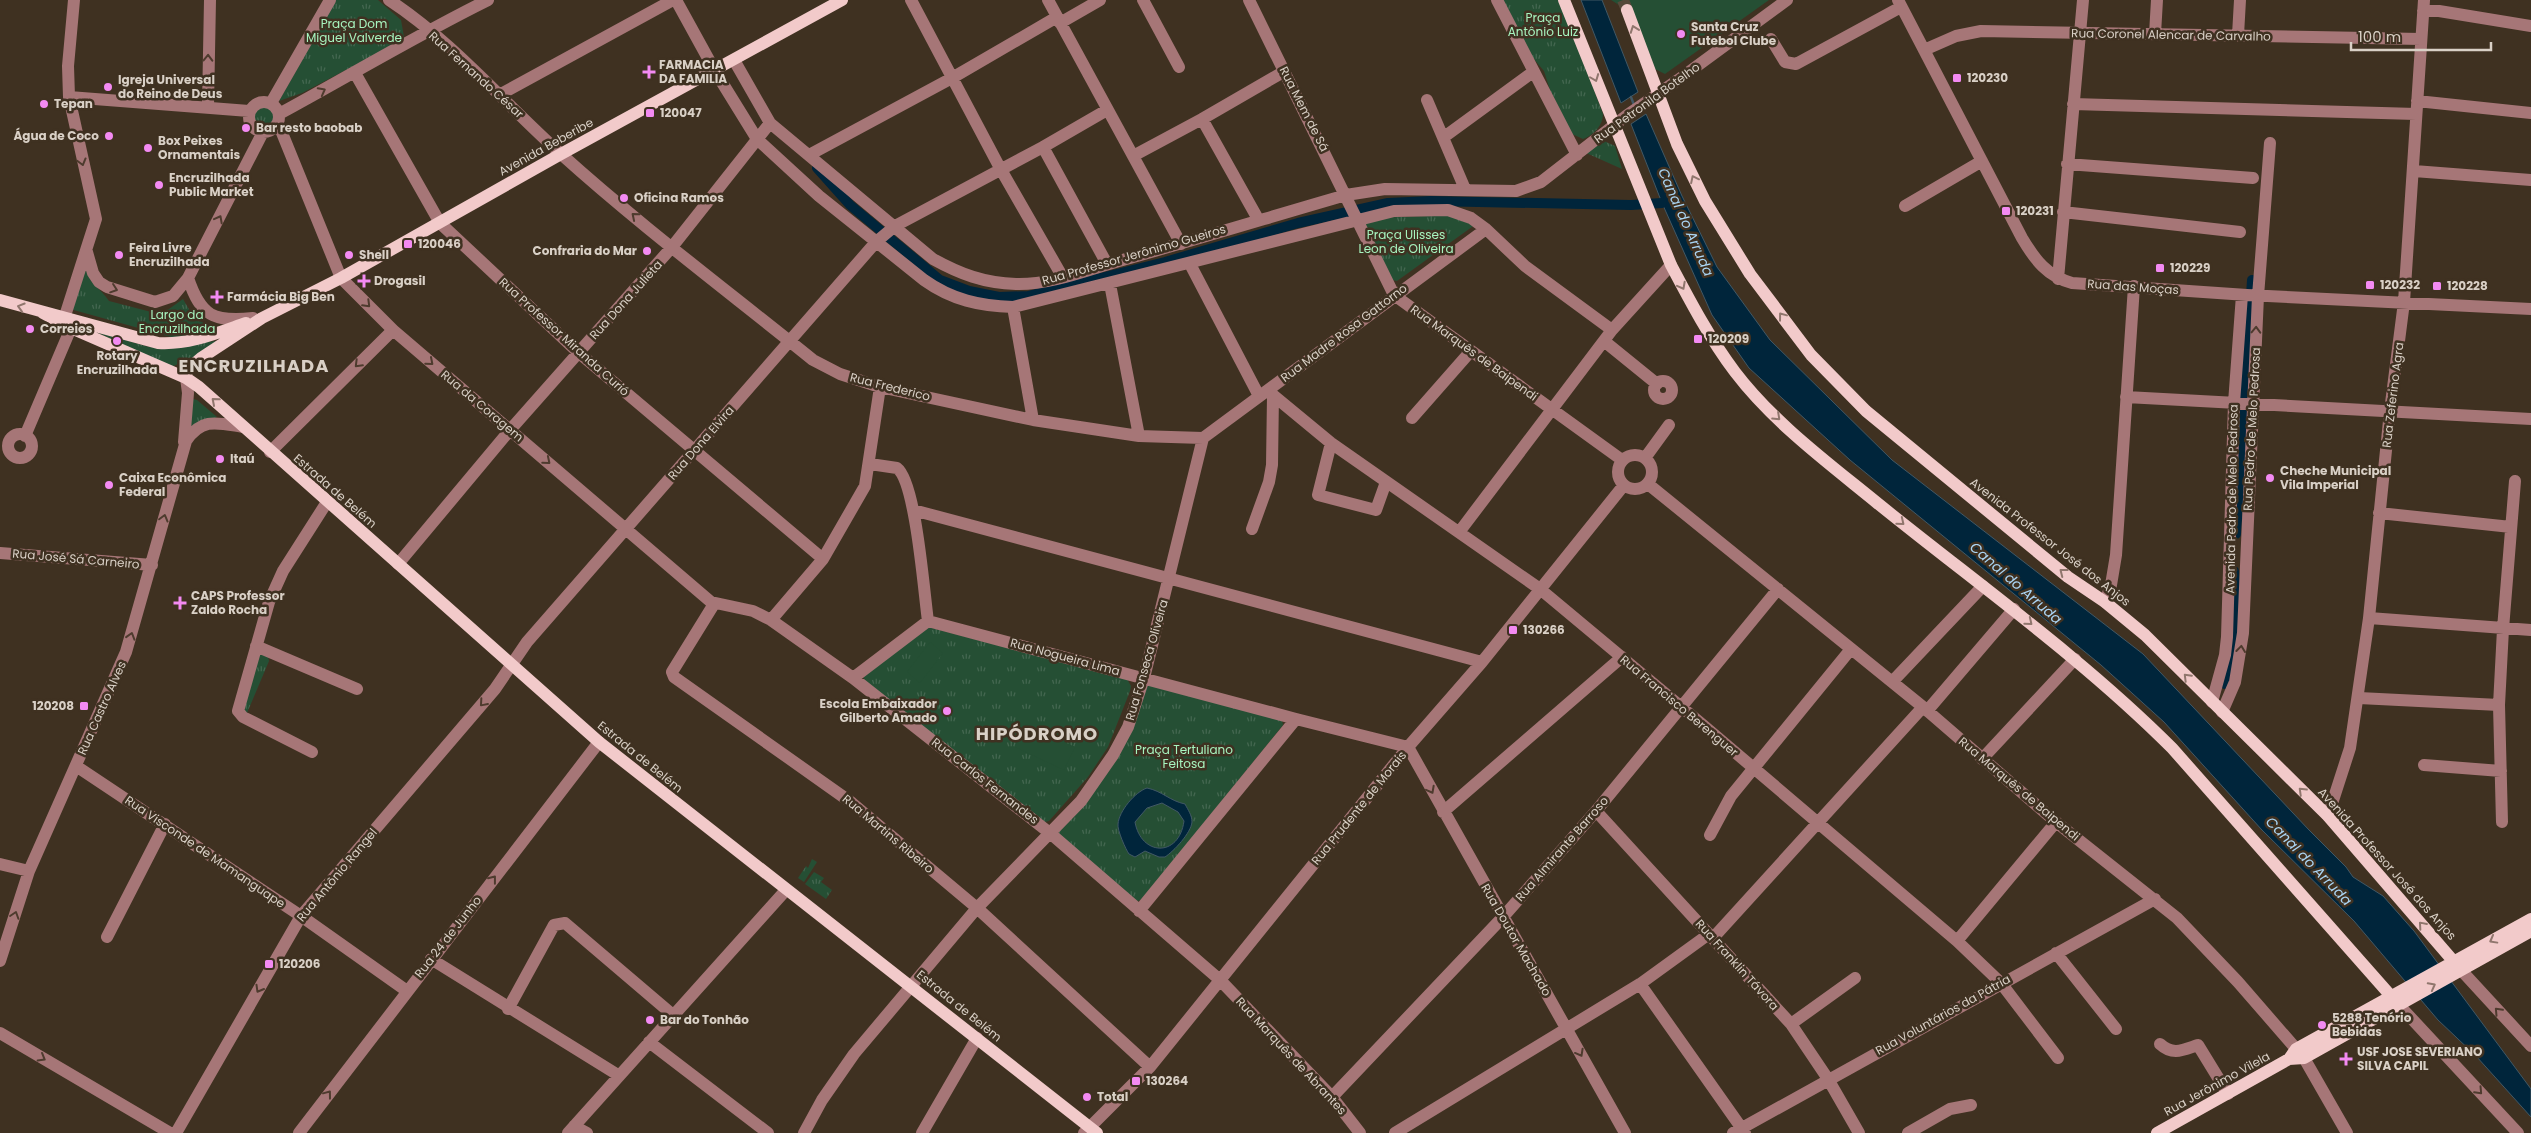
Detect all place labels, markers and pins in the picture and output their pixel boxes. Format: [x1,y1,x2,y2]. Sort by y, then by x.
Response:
place label: Santa Cruz Futebol Clube [1691,18,1777,49]
marker: Santa Cruz Futebol Clube [1675,28,1687,40]
place label: FARMACIA DA FAMILIA [659,56,727,87]
marker: FARMACIA DA FAMILIA [643,66,655,78]
place label: 120230 [1967,69,2008,86]
place label: Igreja Universal do Reino de Deus [118,71,223,102]
marker: 120230 [1951,72,1963,84]
marker: Igreja Universal do Reino de Deus [102,81,114,93]
place label: Tepan [54,95,93,112]
marker: Tepan [38,98,50,110]
place label: 120047 [660,104,702,121]
marker: 120047 [644,107,656,119]
place label: Bar resto baobab [256,119,362,136]
marker: Bar resto baobab [240,122,252,134]
place label: Água de Coco [13,127,99,144]
marker: Água de Coco [103,130,115,142]
place label: Box Peixes Ornamentais [158,132,241,163]
marker: Box Peixes Ornamentais [142,142,154,154]
place label: Encruzilhada Public Market [169,169,254,200]
marker: Encruzilhada Public Market [153,179,165,191]
place label: Oficina Ramos [634,189,724,206]
marker: Oficina Ramos [618,192,630,204]
place label: 120231 [2016,202,2054,219]
marker: 120231 [2000,205,2012,217]
place label: 120046 [418,235,461,252]
marker: 120046 [402,238,414,250]
place label: Feira Livre Encruzilhada [129,239,210,270]
place label: Confraria do Mar [533,242,637,259]
marker: Confraria do Mar [641,245,653,257]
place label: Shell [359,246,389,263]
marker: Feira Livre Encruzilhada [113,249,125,261]
marker: Shell [343,249,355,261]
place label: 120229 [2170,259,2210,276]
marker: 120229 [2154,262,2166,274]
place label: Drogasil [374,272,426,289]
marker: Drogasil [358,275,370,287]
place label: 120232 [2380,276,2420,293]
place label: 120228 [2447,277,2488,294]
marker: 120232 [2364,279,2376,291]
marker: 120228 [2431,280,2443,292]
place label: Farmácia Big Ben [227,288,335,305]
marker: Farmácia Big Ben [211,291,223,303]
place label: Correios [40,320,93,337]
marker: Correios [24,323,36,335]
place label: 120209 [1708,330,1749,347]
marker: 120209 [1692,333,1704,345]
marker: Rotary Encruzilhada [111,335,123,347]
place label: Rotary Encruzilhada [77,347,157,378]
place label: Itaú [230,450,255,467]
marker: Itaú [214,453,226,465]
place label: Cheche Municipal Vila Imperial [2280,462,2391,493]
place label: Caixa Econômica Federal [119,469,226,500]
marker: Cheche Municipal Vila Imperial [2264,472,2276,484]
marker: Caixa Econômica Federal [103,479,115,491]
place label: CAPS Professor Zaldo Rocha [191,587,285,618]
marker: CAPS Professor Zaldo Rocha [173,596,187,610]
place label: 130266 [1523,621,1565,638]
marker: 130266 [1507,624,1519,636]
place label: Escola Embaixador Gilberto Amado [820,695,937,726]
place label: 120208 [32,697,74,714]
marker: 120208 [78,700,90,712]
marker: Escola Embaixador Gilberto Amado [941,705,953,717]
place label: 120206 [279,955,321,972]
marker: 120206 [263,958,275,970]
place label: 5288 Tenório Bebidas [2332,1009,2412,1040]
place label: Bar do Tonhão [660,1011,749,1028]
marker: Bar do Tonhão [644,1014,656,1026]
marker: 5288 Tenório Bebidas [2316,1019,2328,1031]
place label: USF JOSE SEVERIANO SILVA CAPIL [2357,1043,2483,1074]
marker: USF JOSE SEVERIANO SILVA CAPIL [2339,1052,2353,1066]
place label: 130264 [1146,1072,1188,1089]
marker: 130264 [1130,1075,1142,1087]
place label: Total [1097,1088,1128,1105]
marker: Total [1081,1091,1093,1103]

